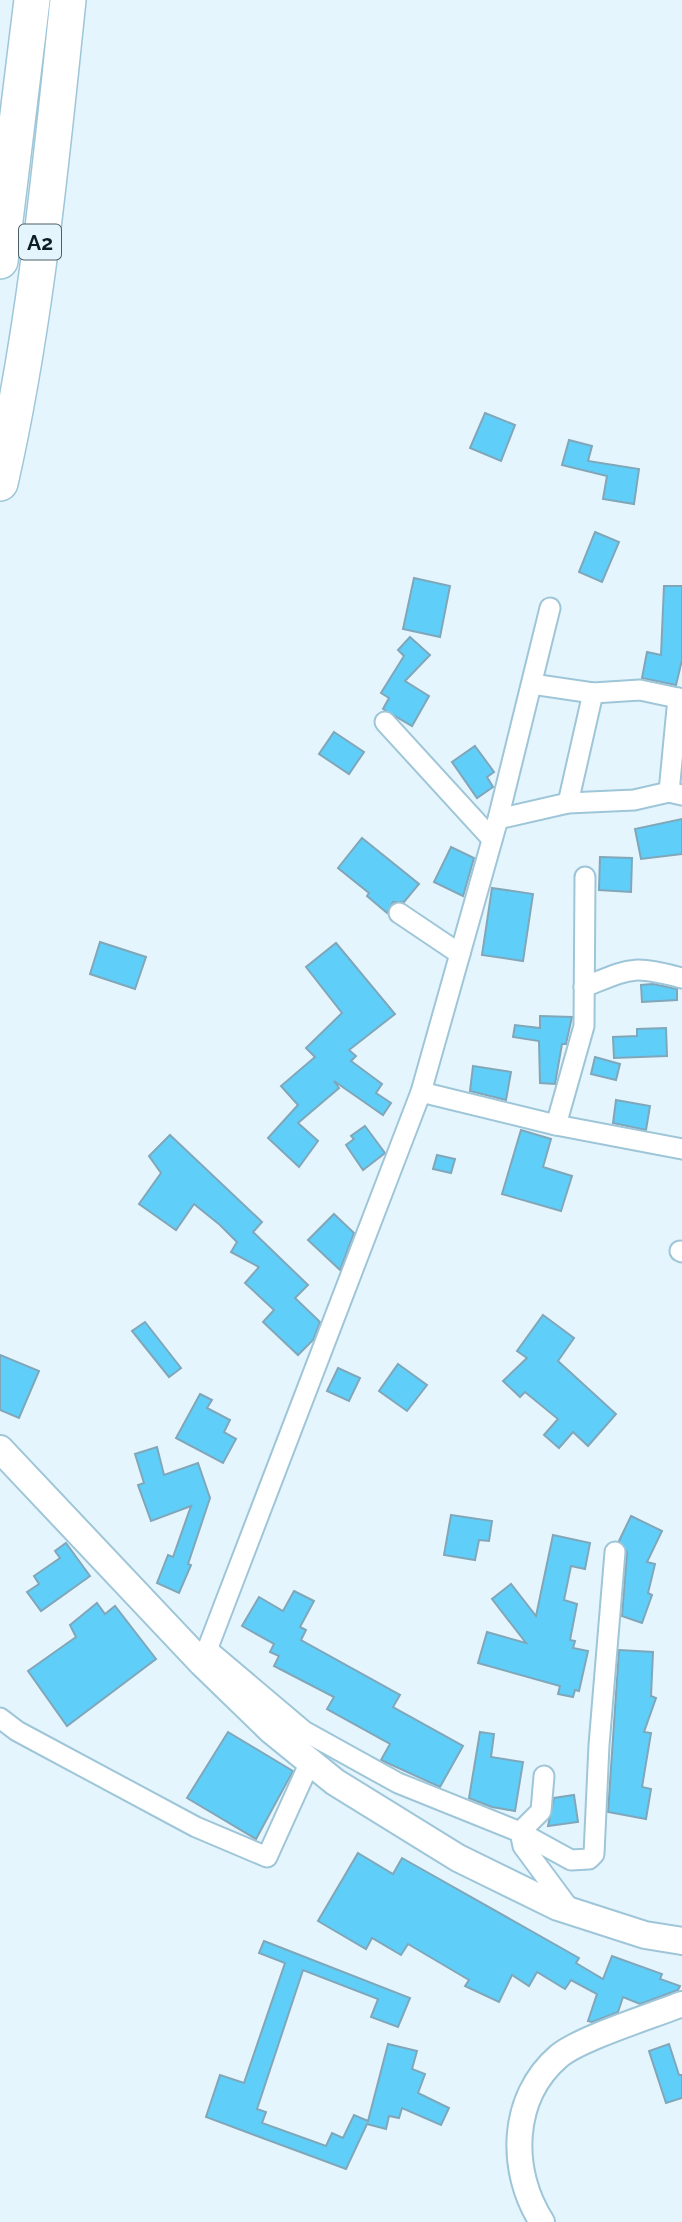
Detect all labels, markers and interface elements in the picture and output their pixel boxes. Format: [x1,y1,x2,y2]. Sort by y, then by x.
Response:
road number: A2 [19,224,61,260]

